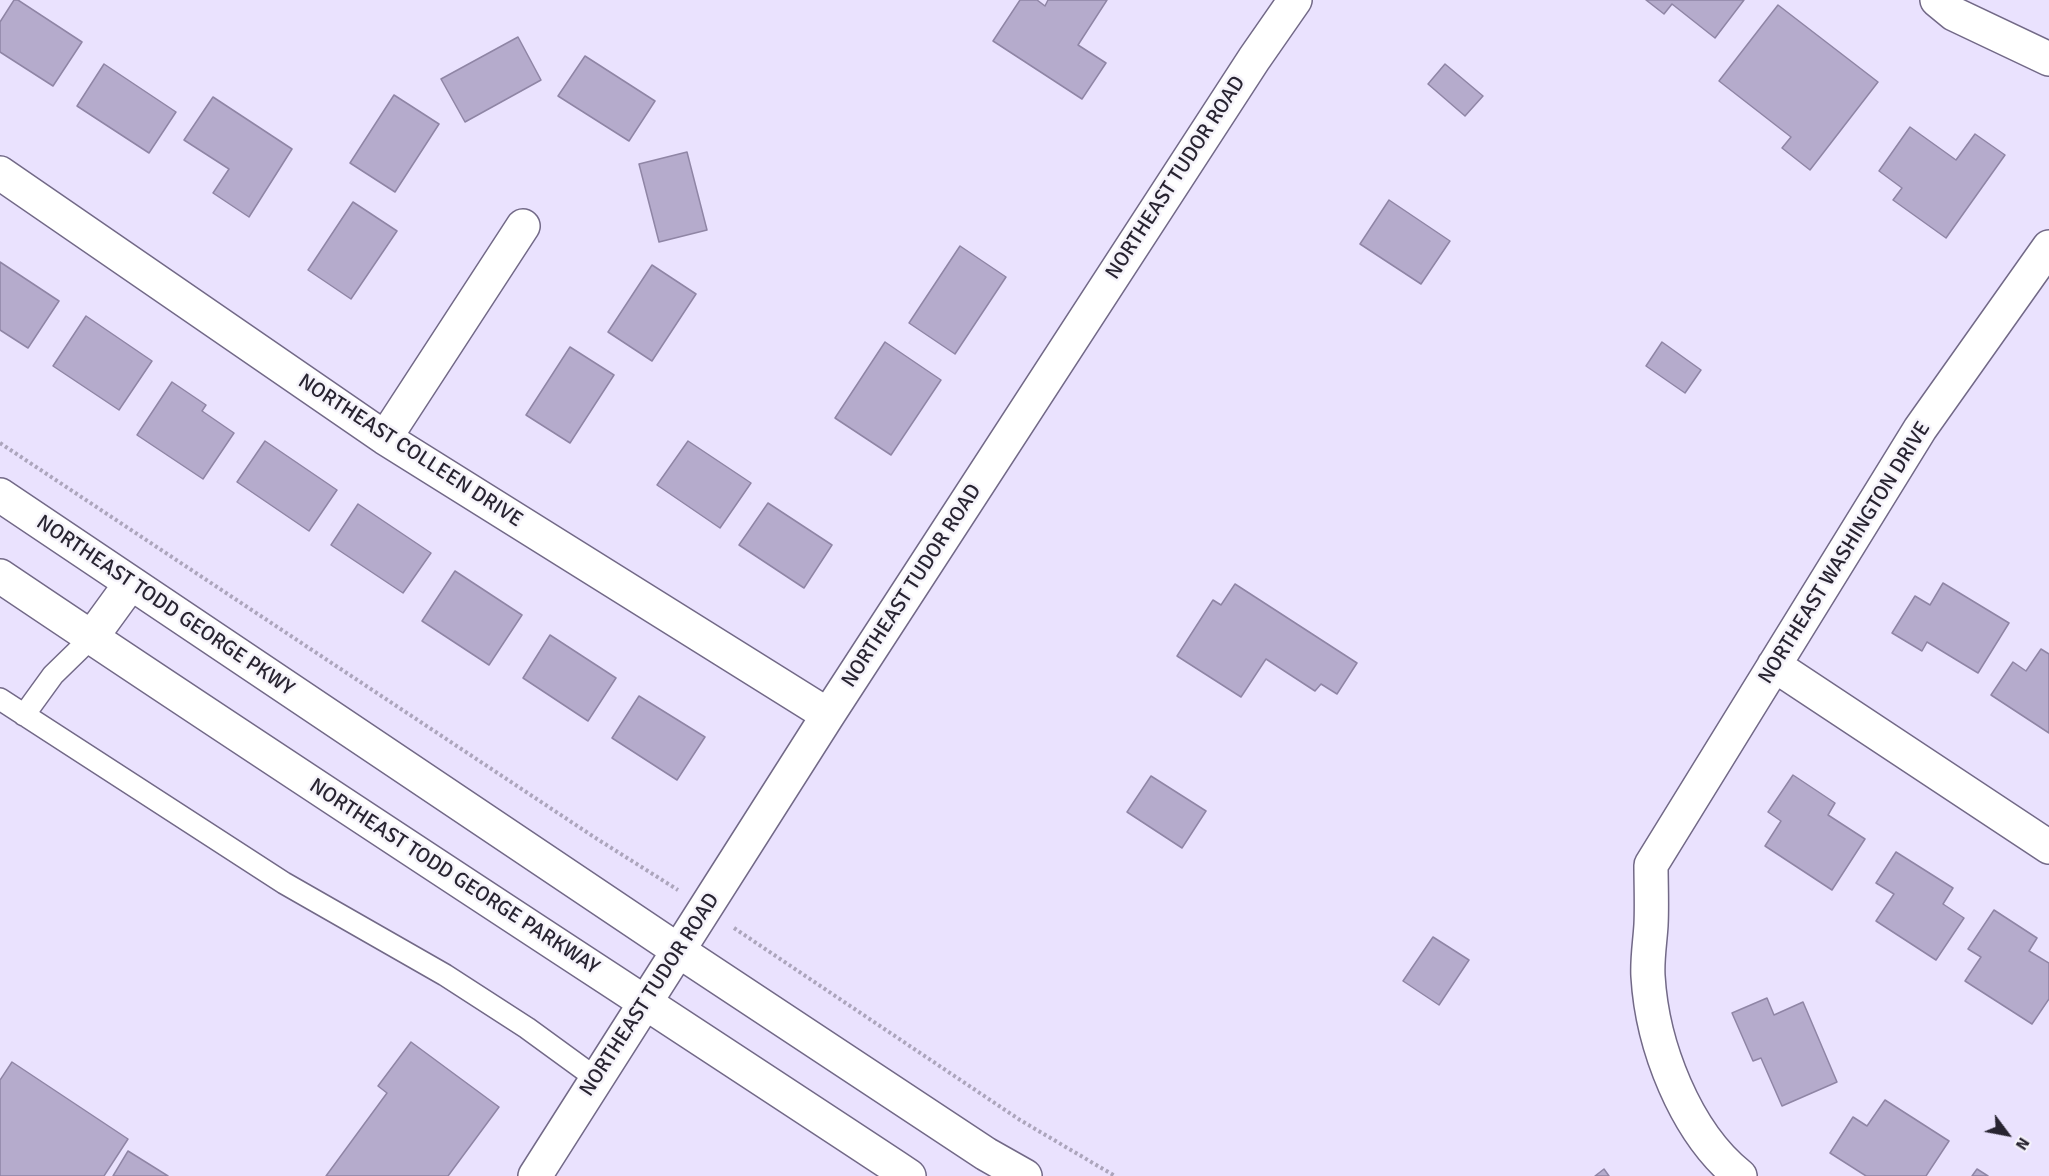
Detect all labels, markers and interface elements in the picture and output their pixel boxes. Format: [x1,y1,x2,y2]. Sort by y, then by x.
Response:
street label: NORTHEAST TUDOR ROAD [1101,72,1251,284]
street label: NORTHEAST COLLEEN DRIVE [293,369,527,533]
street label: NORTHEAST WASHINGTON DRIVE [1754,417,1936,689]
street label: NORTHEAST TUDOR ROAD [837,480,987,692]
street label: NORTHEAST TODD GEORGE PKWY [31,510,299,702]
street label: NORTHEAST TODD GEORGE PARKWAY [304,774,604,980]
street label: NORTHEAST TUDOR ROAD [575,889,725,1101]
north arrow [1977,1104,2037,1164]
text: N [2011,1134,2034,1154]

